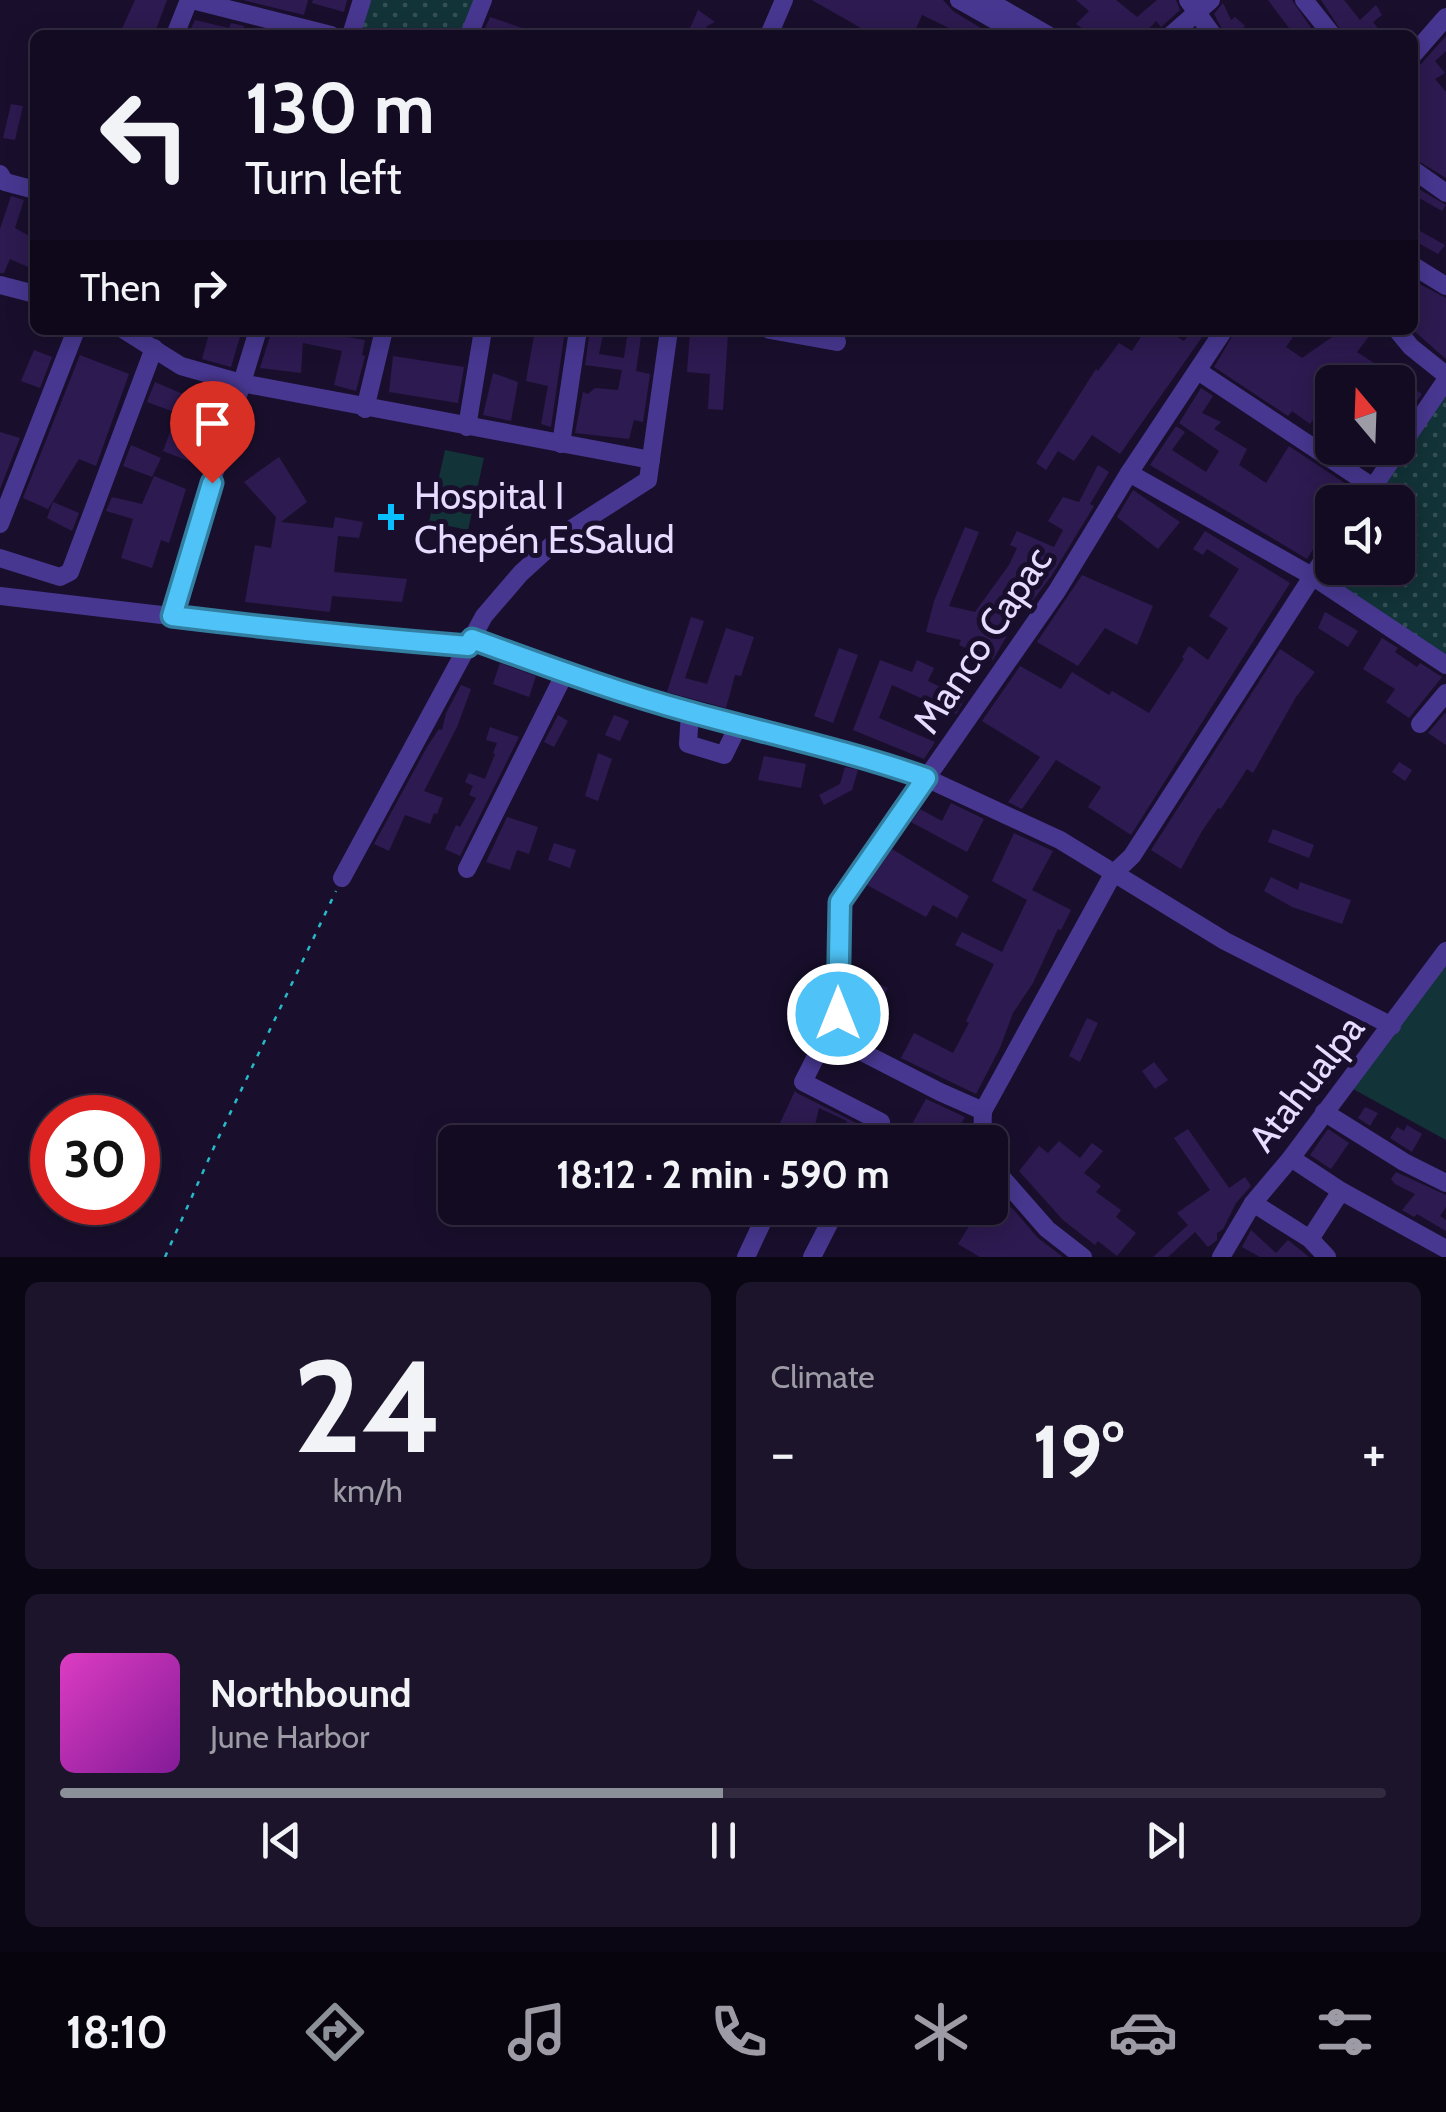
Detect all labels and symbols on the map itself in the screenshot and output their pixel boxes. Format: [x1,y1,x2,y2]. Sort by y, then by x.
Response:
north arrow [1315,365,1415,465]
pin [170,381,255,484]
place label: Hospital I Chepén EsSalud [414,472,675,563]
marker: Hospital I Chepén EsSalud [378,504,404,530]
street label: Manco Capac [902,538,1062,742]
position arrow [786,962,890,1066]
street label: Atahualpa [1238,1005,1374,1161]
speed limit sign: 30 [30,1095,160,1225]

